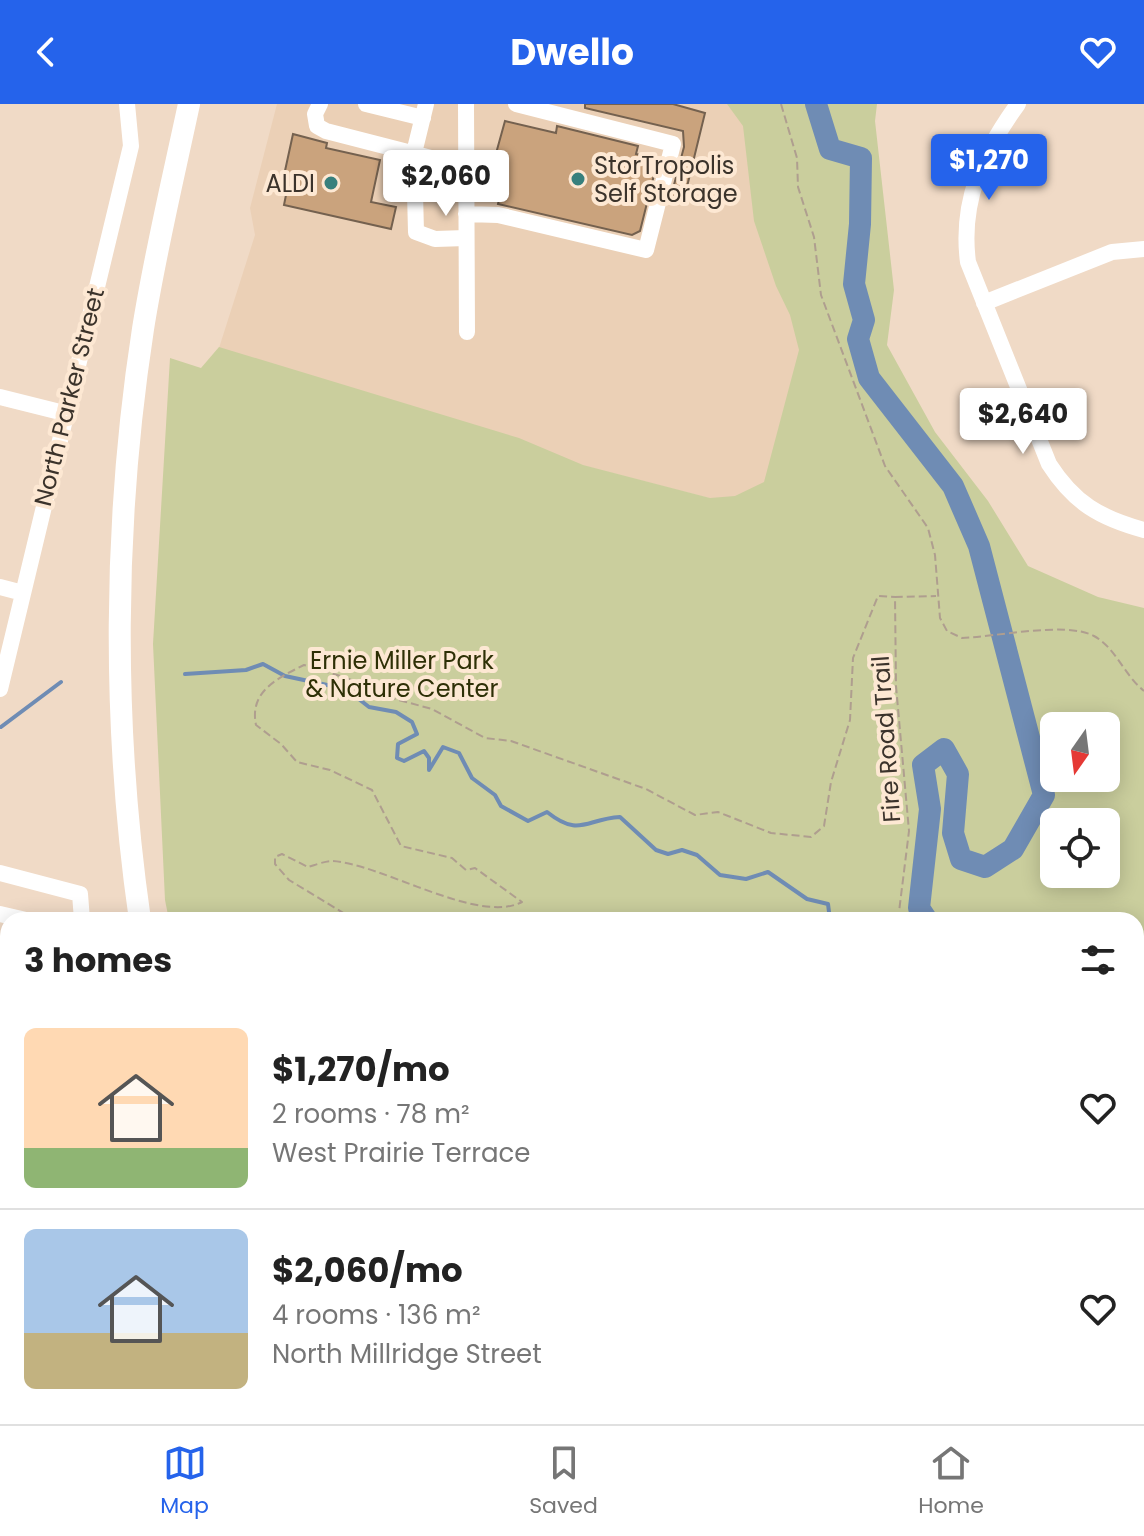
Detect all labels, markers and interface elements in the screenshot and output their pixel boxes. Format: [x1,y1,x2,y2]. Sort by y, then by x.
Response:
text: Dwello [510,27,634,78]
icon: back [24,30,68,74]
icon: heart [1076,30,1120,74]
pin: $1,270 [924,134,1054,202]
text: $1,270 [949,142,1029,178]
place label: StorTropolis Self Storage [594,149,738,210]
pin: $2,060 [381,150,511,218]
text: $2,060 [401,158,491,194]
place label: ALDI [266,167,315,200]
marker: StorTropolis Self Storage [569,170,587,188]
marker: ALDI [322,174,340,192]
street label: North Parker Street [26,285,112,509]
pin: $2,640 [958,388,1088,456]
text: $2,640 [978,396,1068,432]
park label: Ernie Miller Park & Nature Center [306,644,498,705]
street label: Fire Road Trail [864,655,908,823]
north arrow [1040,712,1120,792]
map controls [1040,712,1120,888]
button: locate [1040,808,1120,888]
text: 3 homes [24,936,172,984]
icon: filters [1076,938,1120,982]
text: $1,270/mo [272,1045,450,1093]
icon: home [88,1060,184,1156]
icon: heart [1076,1086,1120,1130]
text: 2 rooms · 78 m² [272,1096,470,1132]
text: West Prairie Terrace [272,1135,530,1171]
text: $2,060/mo [272,1246,463,1294]
icon: home [88,1261,184,1357]
icon: heart [1076,1287,1120,1331]
text: 4 rooms · 136 m² [272,1297,480,1333]
text: North Millridge Street [272,1336,542,1372]
tab: Map [160,1441,209,1522]
tab: Saved [529,1441,598,1522]
tab: Home [918,1441,984,1522]

